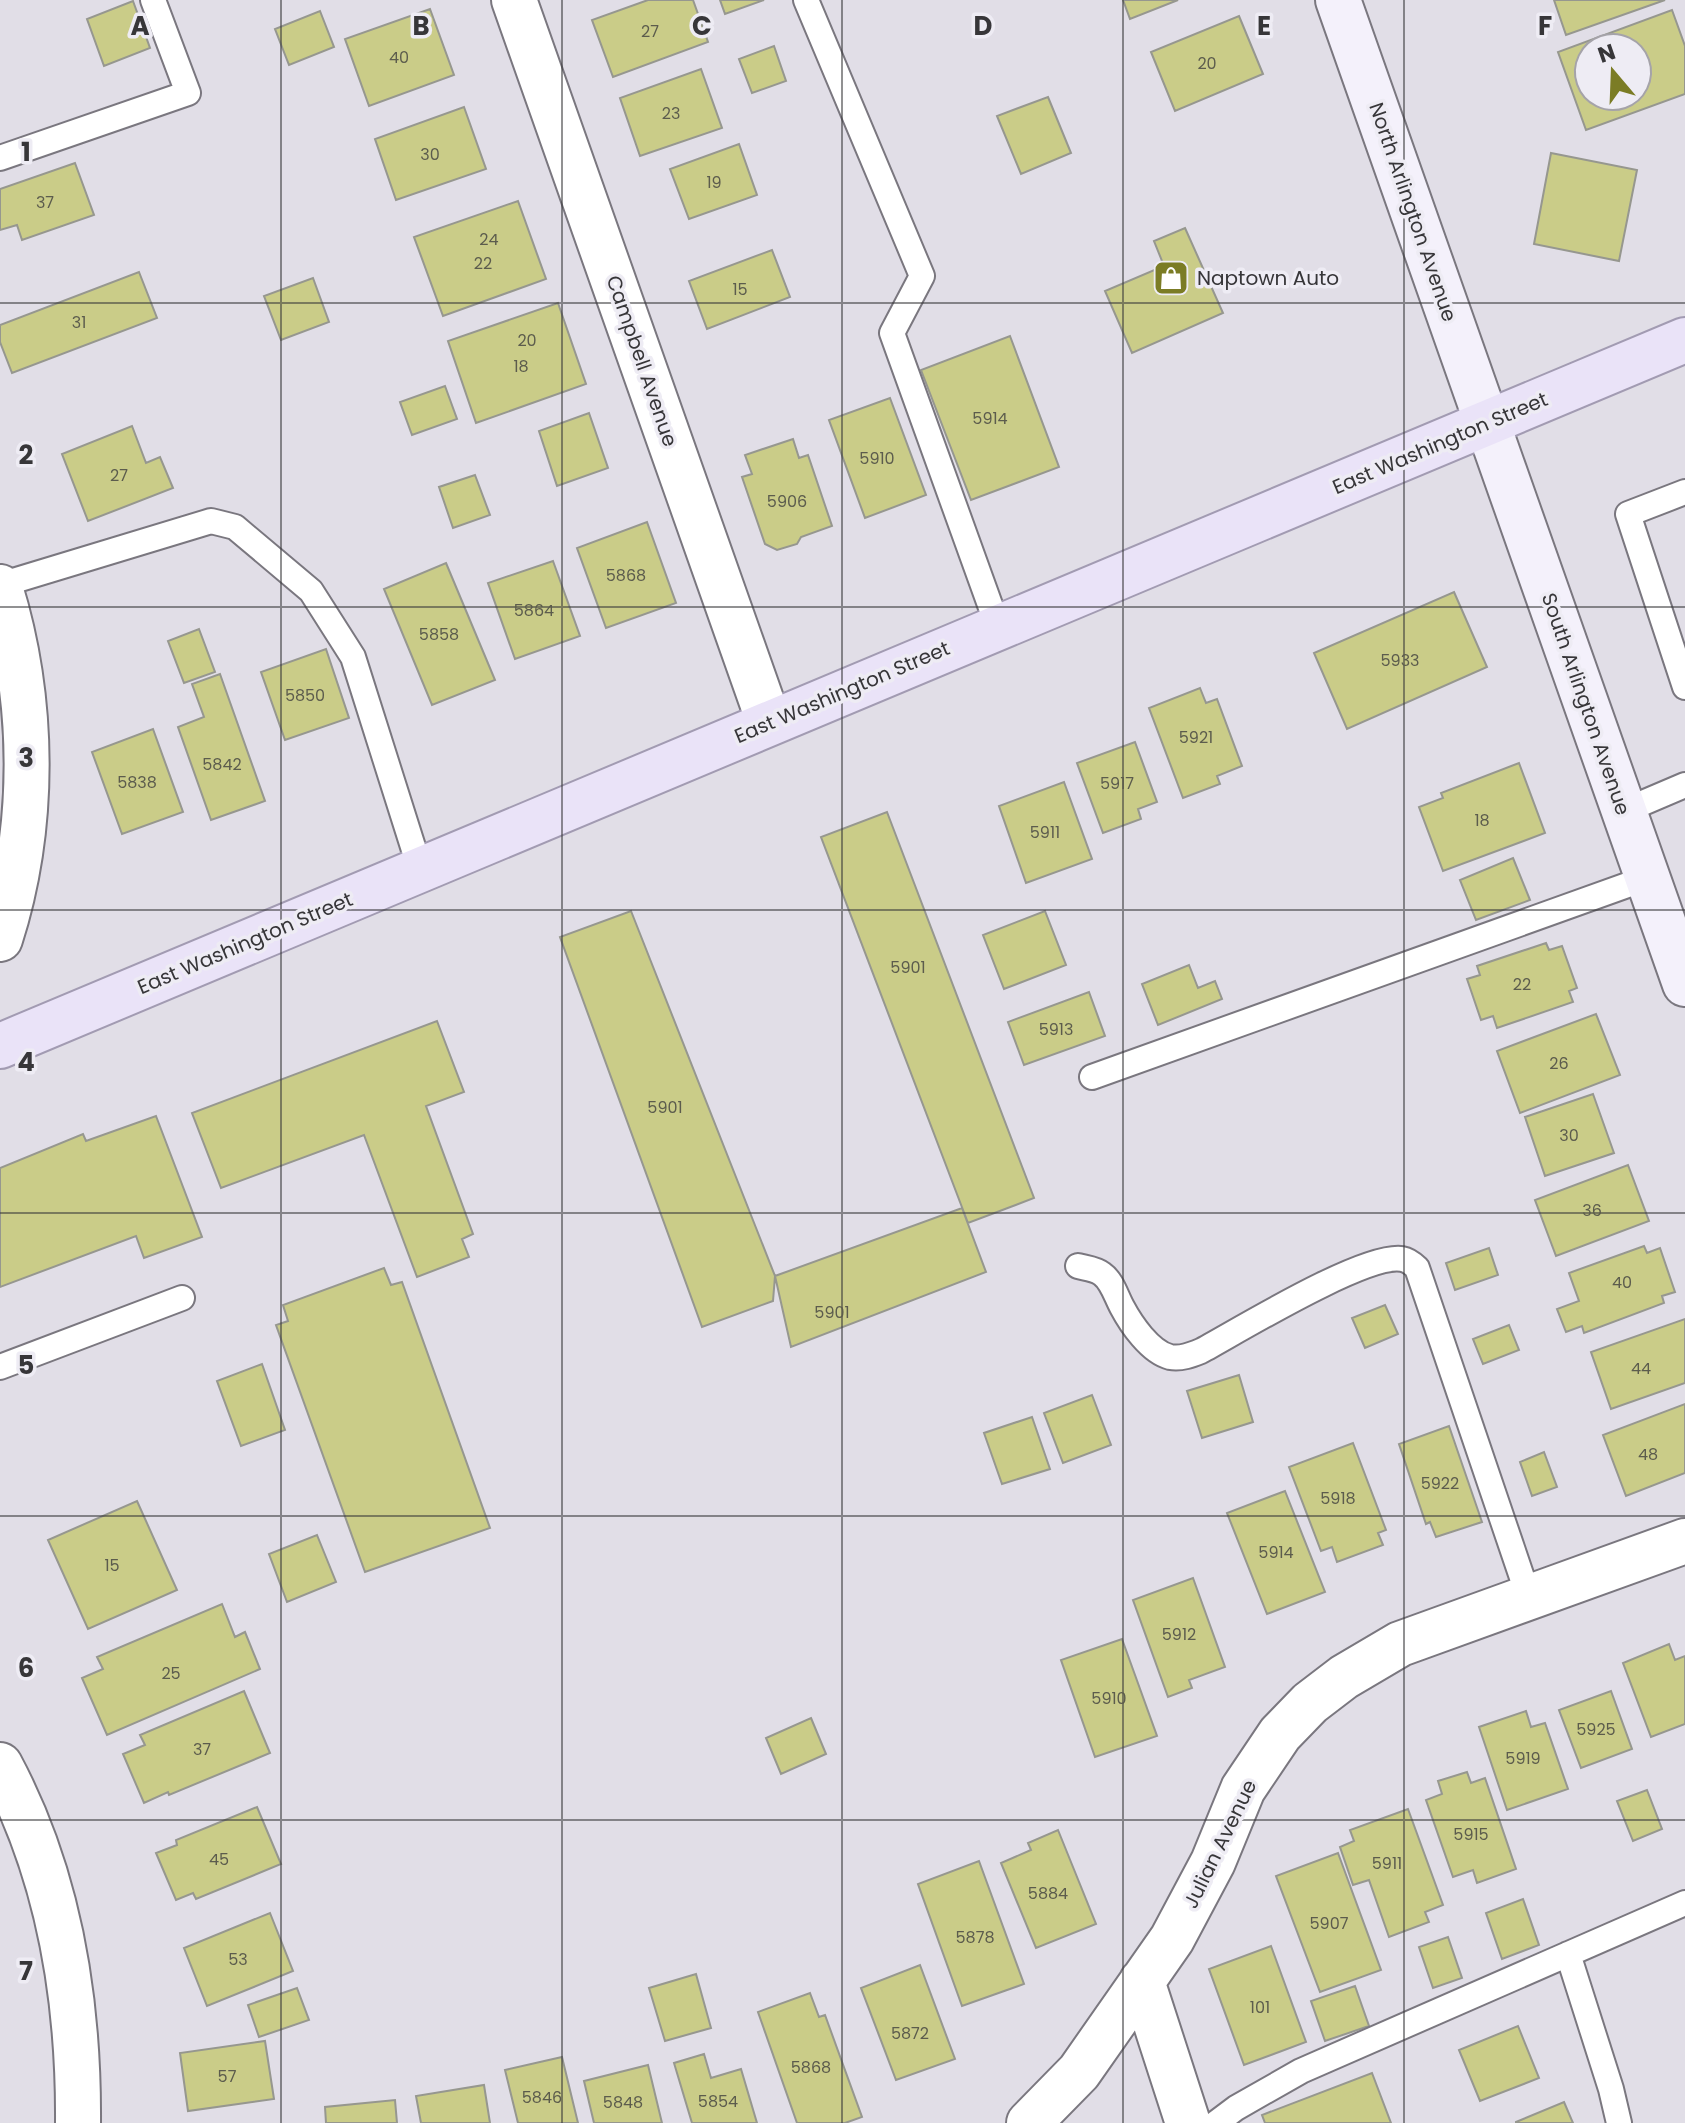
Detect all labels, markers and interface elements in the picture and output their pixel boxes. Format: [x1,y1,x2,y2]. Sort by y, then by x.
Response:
text: A [130,8,150,44]
text: B [412,8,430,44]
text: C [692,8,712,44]
text: D [974,8,993,44]
text: E [1257,8,1271,44]
text: F [1538,8,1552,44]
house number: 27 [641,20,659,43]
north arrow [1573,32,1653,112]
text: N [1594,36,1620,71]
house number: 40 [389,46,409,69]
house number: 20 [1197,52,1217,75]
street label: North Arlington Avenue [1362,99,1464,325]
house number: 23 [662,102,680,125]
text: 1 [21,134,31,170]
house number: 30 [420,143,440,166]
house number: 19 [706,171,722,194]
house number: 37 [36,191,54,214]
house number: 24 [479,228,499,251]
house number: 22 [474,252,492,275]
shop icon: Naptown Auto [1152,259,1190,297]
place label: Naptown Auto [1197,264,1339,292]
street label: Campbell Avenue [600,272,684,450]
house number: 15 [732,278,748,301]
house number: 31 [72,311,86,334]
house number: 20 [517,329,537,352]
house number: 18 [513,355,529,378]
street label: East Washington Street [1328,385,1552,501]
house number: 5914 [972,407,1008,430]
text: 2 [19,437,34,473]
house number: 5910 [859,447,895,470]
house number: 27 [110,464,128,487]
house number: 5906 [767,490,807,513]
house number: 5868 [606,564,646,587]
street label: South Arlington Avenue [1535,589,1637,819]
house number: 5864 [514,599,554,622]
house number: 5858 [419,623,459,646]
street label: East Washington Street [730,634,954,750]
house number: 5933 [1381,649,1419,672]
house number: 5850 [285,684,325,707]
house number: 5921 [1179,726,1213,749]
text: 3 [18,740,34,776]
house number: 5842 [202,753,242,776]
house number: 5838 [117,771,157,794]
house number: 5917 [1100,772,1134,795]
house number: 18 [1474,809,1490,832]
house number: 5911 [1030,821,1060,844]
street label: East Washington Street [133,885,357,1001]
house number: 5901 [890,956,926,979]
house number: 22 [1513,973,1531,996]
house number: 5913 [1039,1018,1073,1041]
text: 4 [17,1044,35,1080]
house number: 26 [1549,1052,1569,1075]
house number: 5901 [647,1096,683,1119]
house number: 30 [1559,1124,1579,1147]
house number: 36 [1582,1199,1602,1222]
house number: 40 [1612,1271,1632,1294]
house number: 5901 [814,1301,850,1324]
text: 5 [18,1347,34,1383]
house number: 44 [1631,1357,1651,1380]
house number: 48 [1638,1443,1658,1466]
house number: 5922 [1421,1472,1459,1495]
house number: 5918 [1320,1487,1356,1510]
house number: 5914 [1258,1541,1294,1564]
house number: 15 [104,1554,120,1577]
house number: 5912 [1162,1623,1196,1646]
text: 6 [18,1650,34,1686]
house number: 25 [161,1662,181,1685]
house number: 5910 [1091,1687,1127,1710]
house number: 5925 [1576,1718,1616,1741]
house number: 37 [193,1738,211,1761]
house number: 5919 [1505,1747,1541,1770]
street label: Julian Avenue [1177,1775,1263,1913]
house number: 5915 [1453,1823,1489,1846]
house number: 45 [209,1848,229,1871]
house number: 5911 [1372,1852,1402,1875]
house number: 5884 [1028,1882,1068,1905]
house number: 5907 [1310,1912,1349,1935]
house number: 5878 [956,1926,994,1949]
house number: 53 [228,1948,248,1971]
text: 7 [19,1953,33,1989]
house number: 101 [1250,1996,1270,2019]
house number: 5872 [891,2022,929,2045]
house number: 5868 [791,2056,831,2079]
house number: 57 [218,2065,237,2088]
house number: 5846 [522,2086,562,2109]
house number: 5854 [698,2090,738,2113]
house number: 5848 [603,2091,643,2114]

